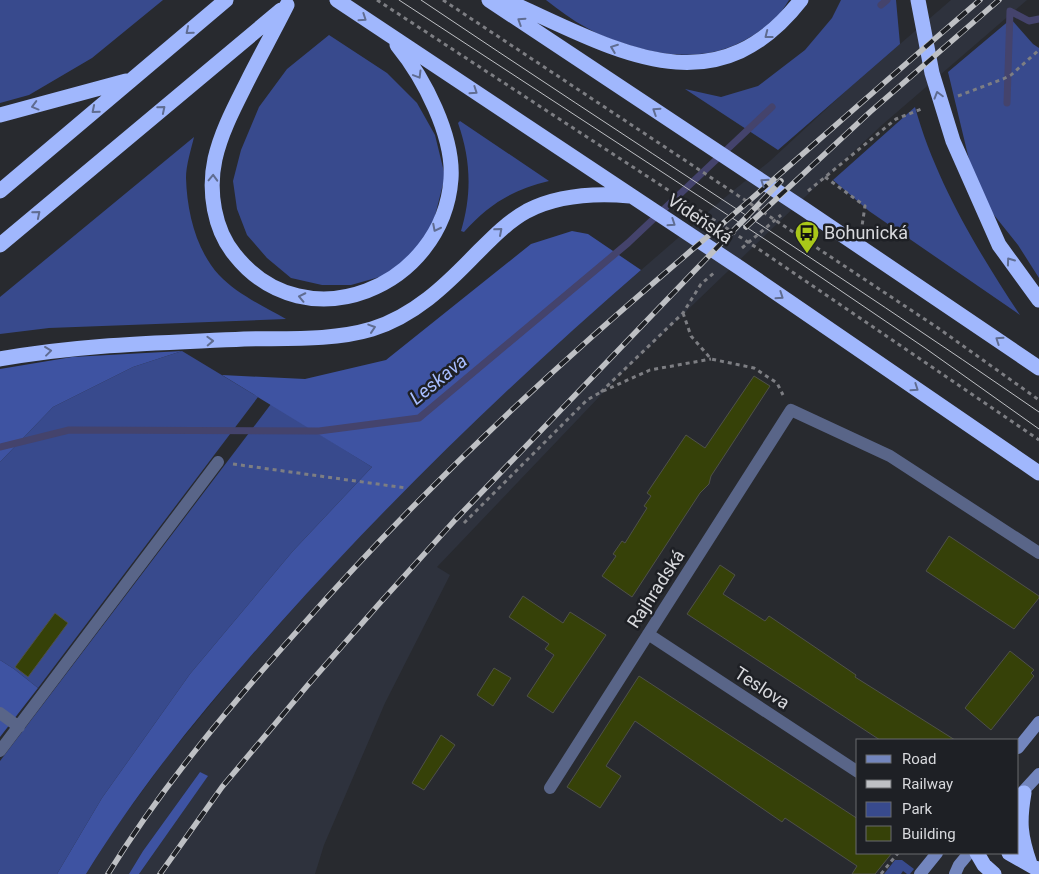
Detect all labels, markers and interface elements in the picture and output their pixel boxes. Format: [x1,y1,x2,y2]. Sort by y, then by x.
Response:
one-way arrow [358,11,367,21]
one-way arrow [517,18,526,27]
one-way arrow [186,26,195,34]
one-way arrow [764,29,773,38]
one-way arrow [610,44,619,54]
one-way arrow [411,69,421,78]
one-way arrow [468,85,477,94]
one-way arrow [933,91,943,100]
one-way arrow [30,100,39,111]
one-way arrow [92,105,101,113]
one-way arrow [156,107,165,115]
one-way arrow [653,108,662,117]
one-way arrow [208,174,219,182]
one-way arrow [760,179,770,188]
street label: Vídeňská [664,189,737,248]
one-way arrow [32,210,41,219]
one-way arrow [666,217,676,226]
bus stop icon: Bohunická [794,220,820,254]
place label: Bohunická [824,222,908,243]
one-way arrow [432,223,442,232]
one-way arrow [494,228,503,237]
one-way arrow [1007,257,1017,266]
one-way arrow [775,290,784,299]
one-way arrow [297,292,306,303]
one-way arrow [367,324,375,334]
one-way arrow [206,335,214,346]
one-way arrow [995,337,1004,347]
one-way arrow [44,346,52,357]
water label: Leskava [405,349,472,409]
one-way arrow [909,382,918,391]
street label: Rajhradská [623,546,689,632]
street label: Teslova [731,662,794,713]
legend [856,739,1019,854]
text: Road [902,750,936,768]
text: Railway [902,775,953,793]
text: Park [902,800,933,818]
text: Building [902,825,956,843]

